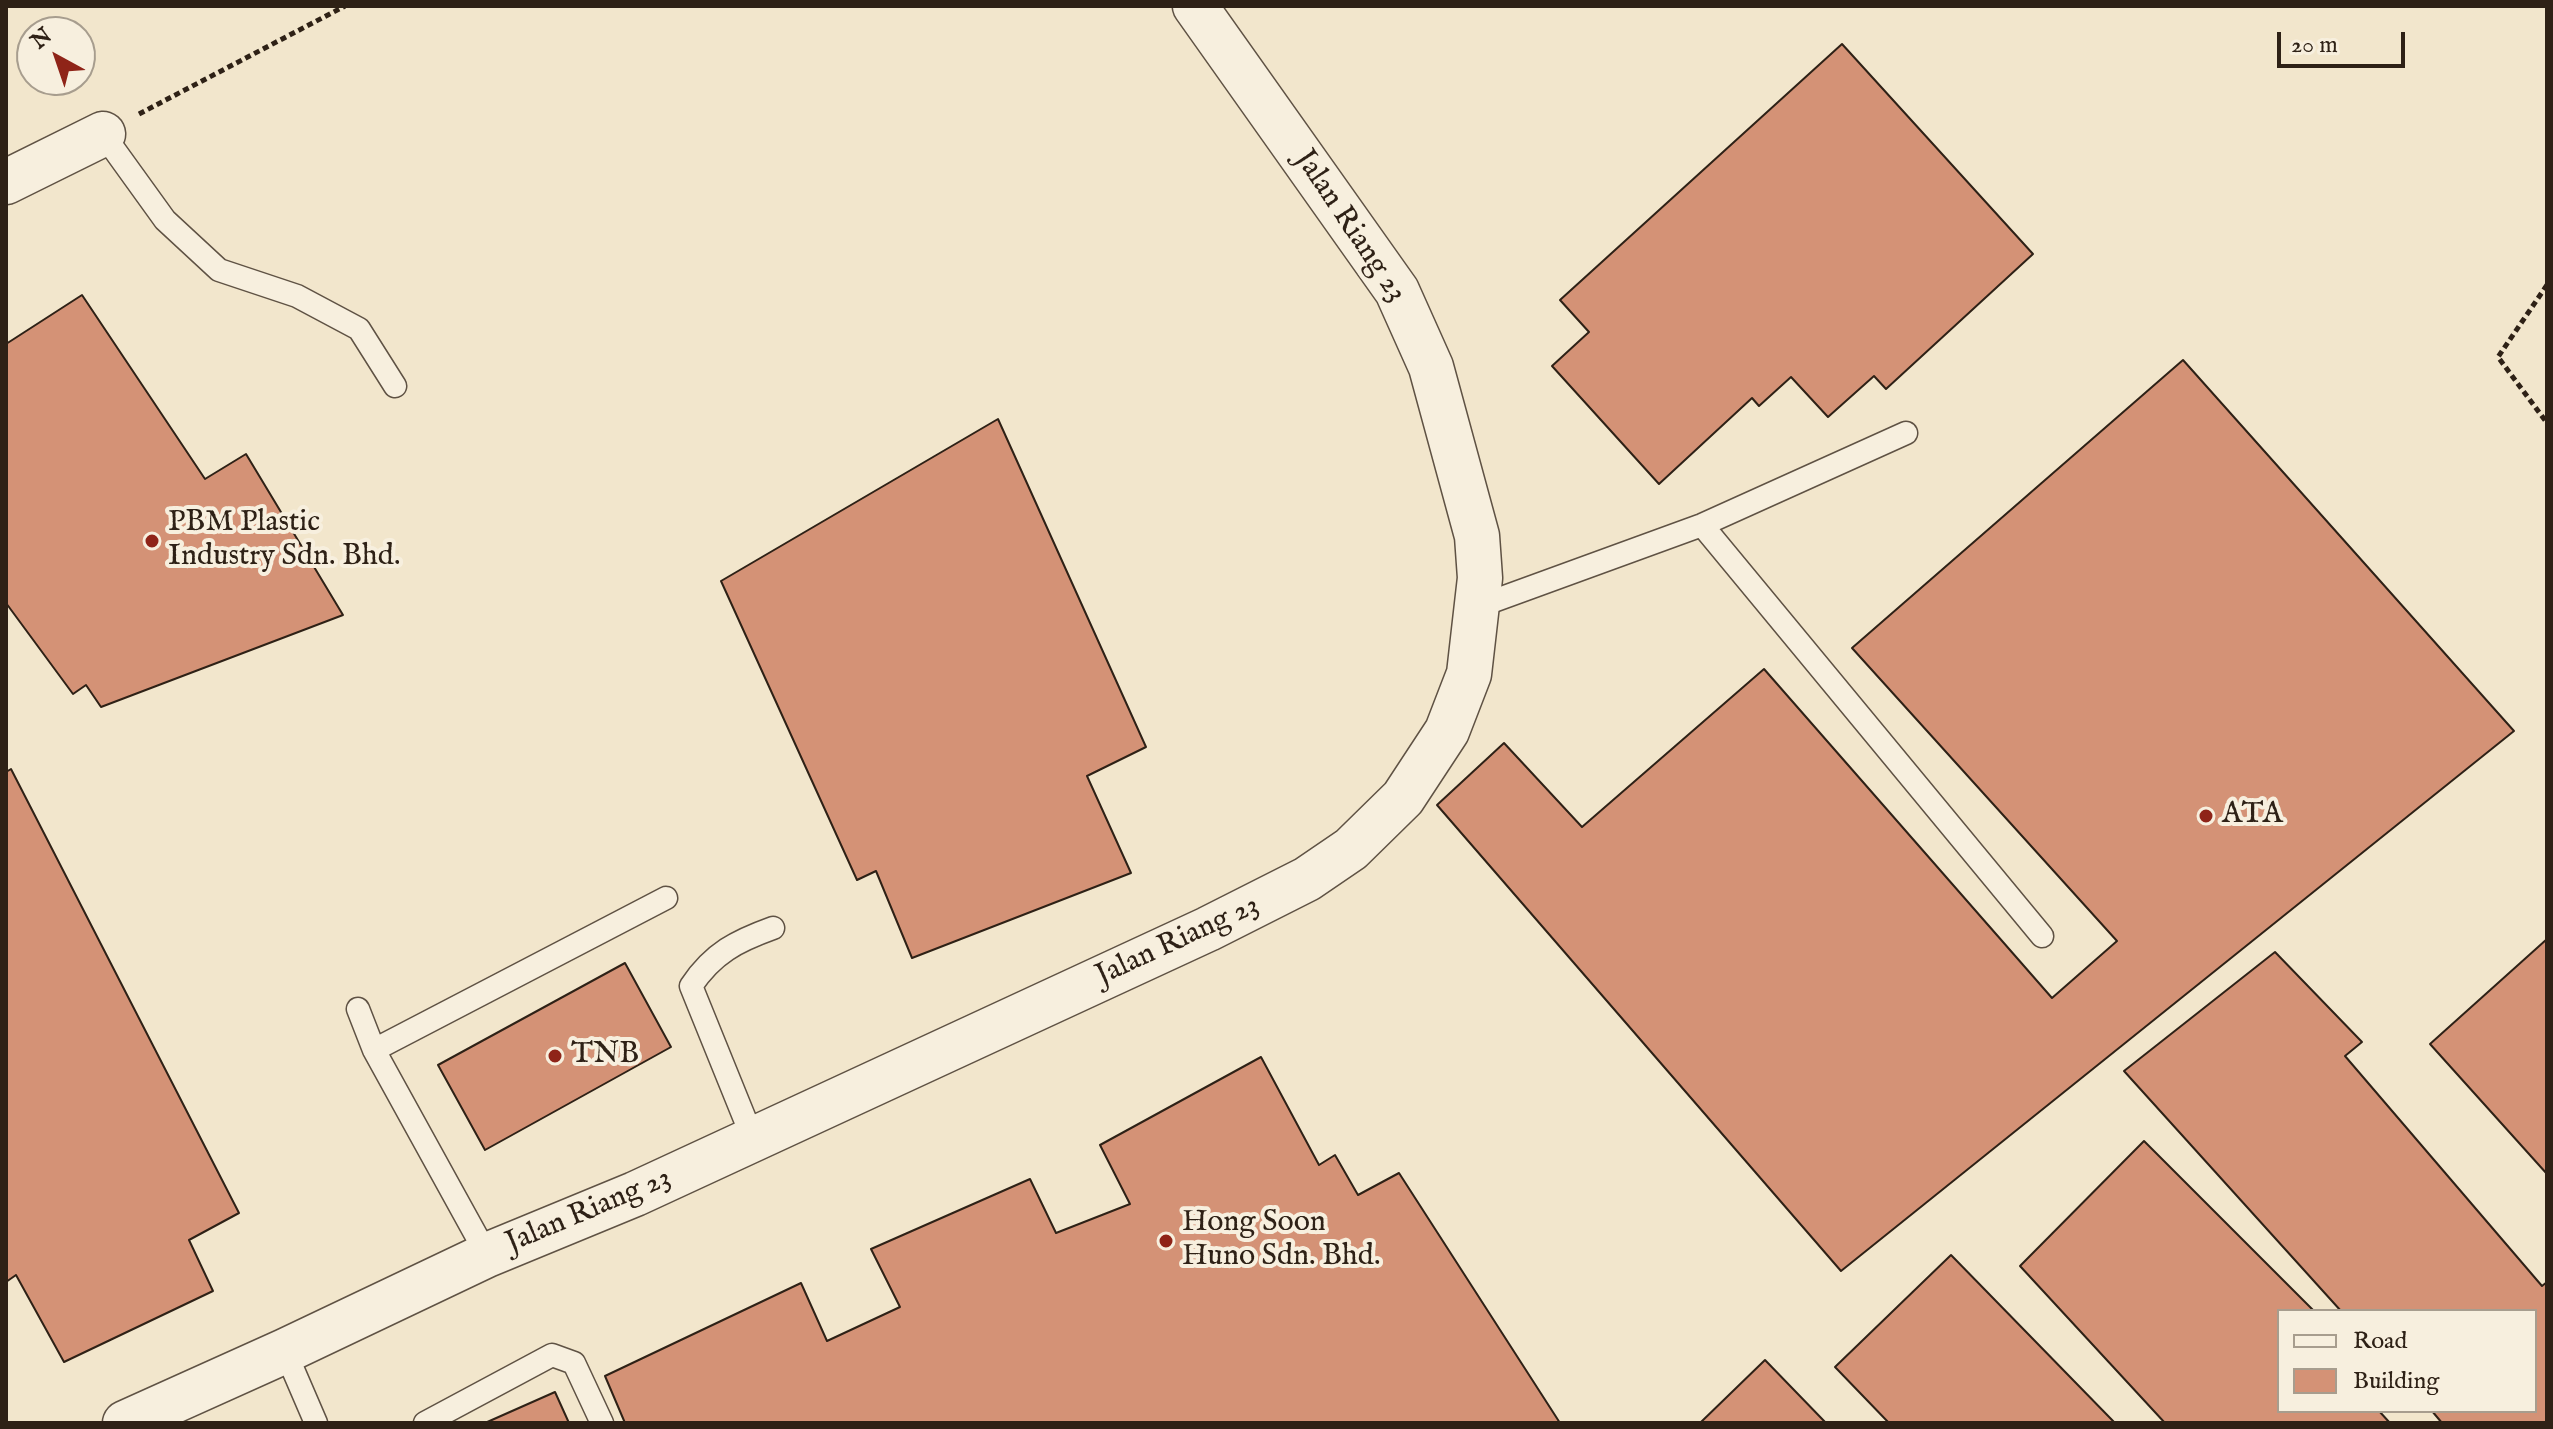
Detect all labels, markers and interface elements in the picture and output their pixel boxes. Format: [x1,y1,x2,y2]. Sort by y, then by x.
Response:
north arrow [16,16,96,96]
scale bar [2281,16,2409,66]
text: N [26,22,58,56]
text: 20 m [2291,30,2338,61]
street label: Jalan Riang 23 [1285,144,1413,310]
place label: PBM Plastic Industry Sdn. Bhd. [168,506,400,576]
marker: PBM Plastic Industry Sdn. Bhd. [143,532,161,550]
place label: ATA [2222,798,2283,834]
marker: ATA [2197,807,2215,825]
street label: Jalan Riang 23 [1091,889,1265,995]
place label: TNB [571,1038,639,1074]
marker: TNB [546,1047,564,1065]
street label: Jalan Riang 23 [501,1161,677,1263]
place label: Hong Soon Huno Sdn. Bhd. [1182,1206,1380,1276]
marker: Hong Soon Huno Sdn. Bhd. [1157,1232,1175,1250]
legend [2277,1309,2537,1413]
text: Road [2353,1326,2407,1357]
text: Building [2353,1366,2439,1397]

